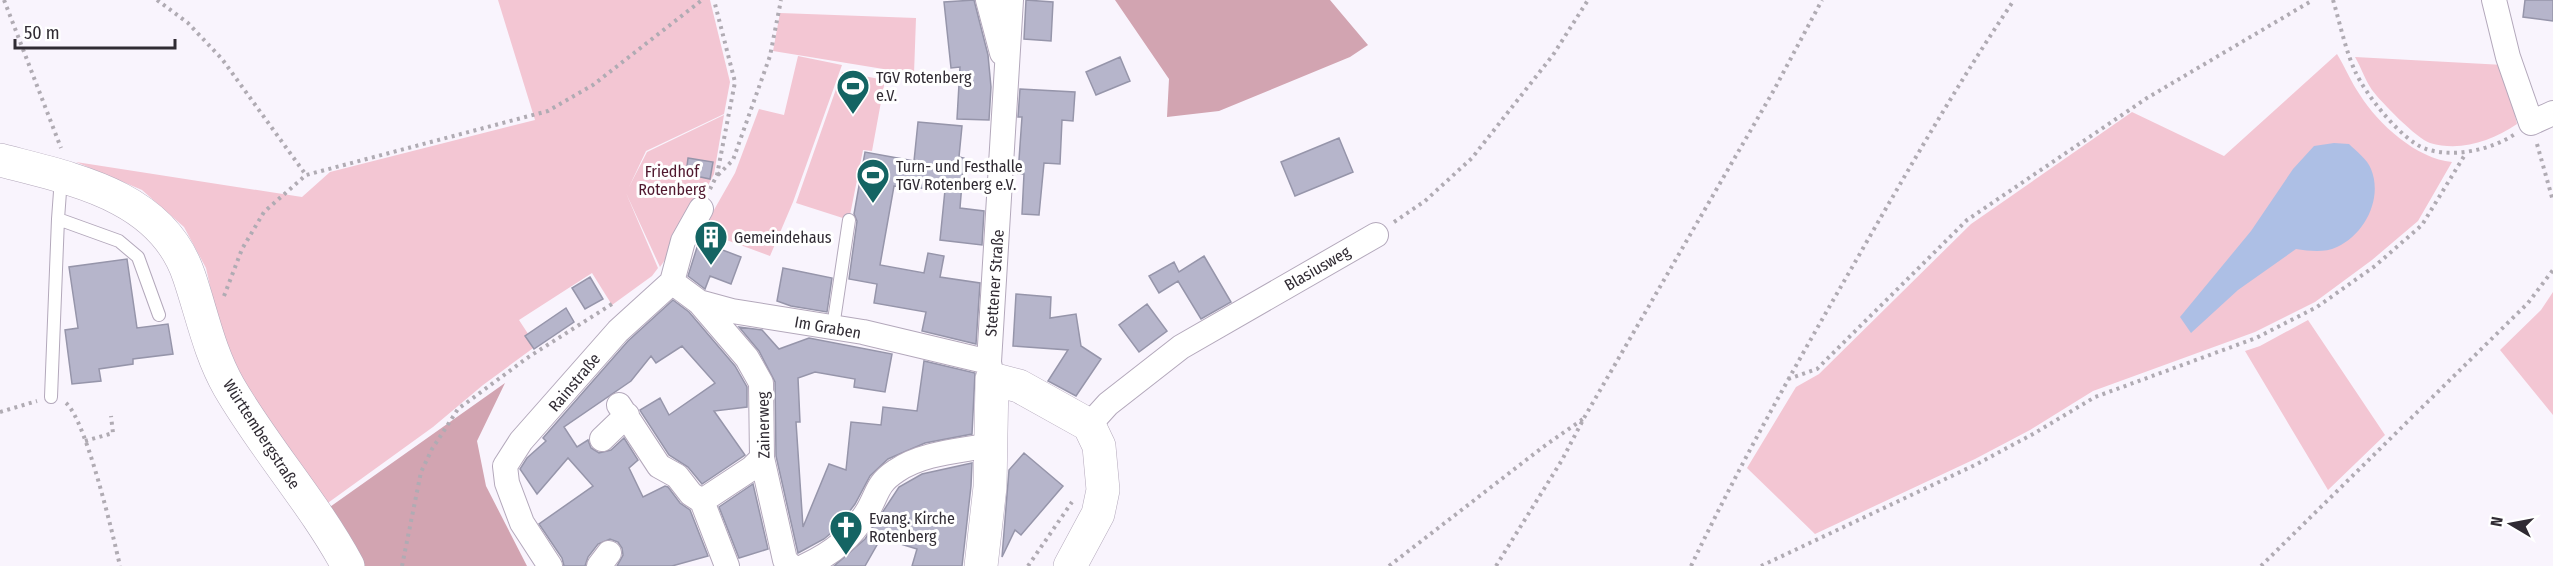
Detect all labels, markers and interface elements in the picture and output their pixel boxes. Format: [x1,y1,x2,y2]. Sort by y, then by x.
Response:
scale bar [15,12,176,50]
text: 50 m [24,22,60,44]
sports icon: TGV Rotenberg e.V. [835,68,871,115]
place label: TGV Rotenberg e.V. [876,68,972,105]
sports icon: Turn- und Festhalle TGV Rotenberg e.V. [855,157,891,204]
place label: Turn- und Festhalle TGV Rotenberg e.V. [896,157,1023,194]
park label: Friedhof Rotenberg [638,162,706,199]
building icon: Gemeindehaus [693,219,729,266]
place label: Gemeindehaus [734,228,832,247]
street label: Stettener Straße [981,229,1008,337]
street label: Blasiusweg [1281,242,1354,295]
street label: Im Graben [793,312,863,343]
street label: Rainstraße [545,349,604,415]
street label: Württembergstraße [219,376,304,493]
street label: Zainerweg [753,391,774,459]
north arrow [2481,494,2541,554]
church icon: Evang. Kirche Rotenberg [828,509,864,556]
place label: Evang. Kirche Rotenberg [869,509,955,546]
text: N [2487,515,2507,528]

